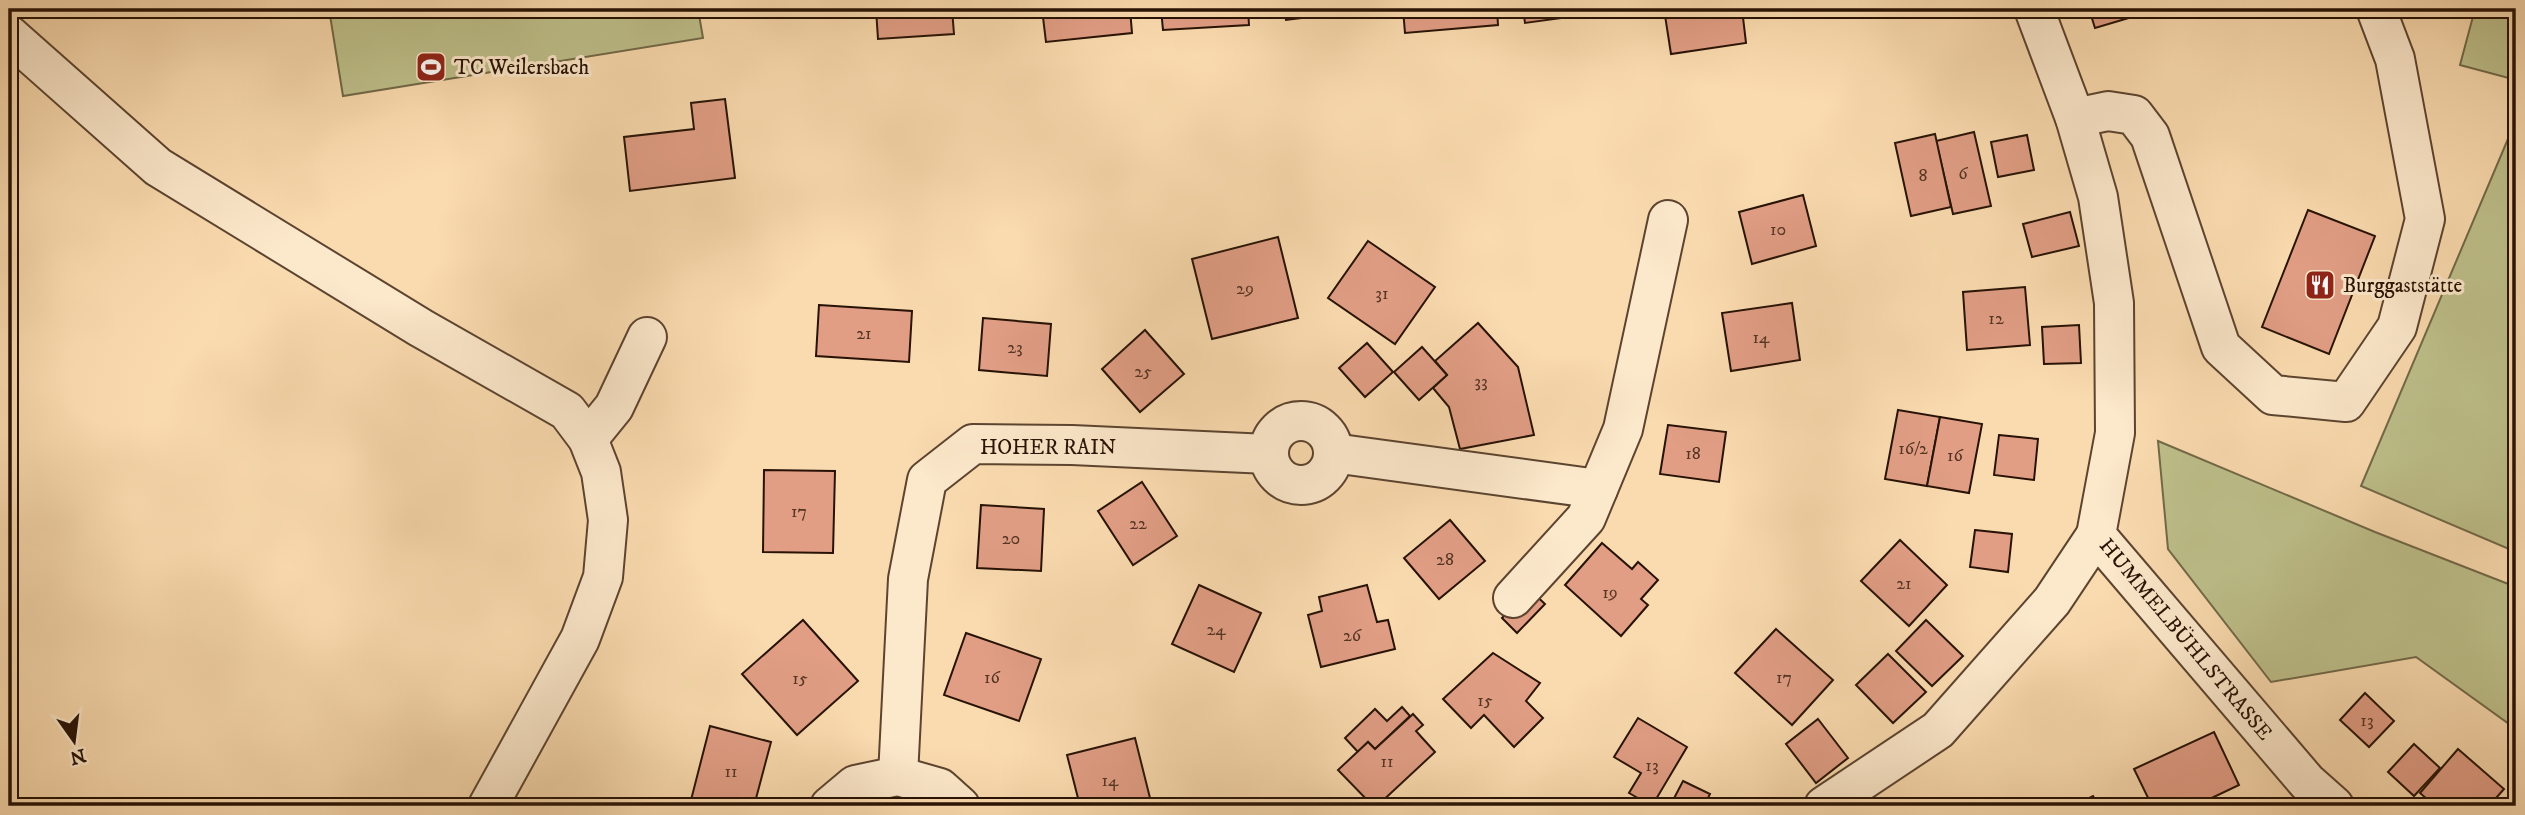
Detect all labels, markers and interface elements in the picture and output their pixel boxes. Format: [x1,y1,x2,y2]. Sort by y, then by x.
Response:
sports icon: TC Weilersbach [414,50,448,84]
place label: TC Weilersbach [454,55,589,81]
house number: 6 [1958,163,1968,185]
house number: 8 [1918,165,1928,187]
house number: 10 [1770,219,1786,241]
restaurant icon: Burggaststätte [2303,268,2337,302]
place label: Burggaststätte [2343,273,2462,299]
house number: 29 [1236,278,1254,300]
house number: 31 [1375,283,1389,305]
house number: 12 [1988,308,2004,330]
house number: 21 [856,323,872,345]
house number: 14 [1753,327,1770,349]
house number: 23 [1007,337,1023,359]
house number: 25 [1134,361,1152,383]
house number: 33 [1474,371,1488,393]
street label: HOHER RAIN [980,435,1116,461]
house number: 16/2 [1898,438,1928,460]
house number: 18 [1685,443,1701,465]
house number: 16 [1947,445,1964,467]
house number: 17 [791,501,807,523]
house number: 22 [1129,513,1147,535]
house number: 20 [1002,528,1020,550]
street label: HUMMELBÜHLSTRASSE [2093,533,2278,746]
house number: 28 [1436,549,1454,571]
house number: 21 [1896,573,1912,595]
house number: 19 [1602,582,1618,604]
house number: 24 [1206,619,1226,641]
house number: 26 [1343,625,1362,647]
house number: 16 [984,667,1001,689]
house number: 17 [1776,667,1792,689]
house number: 15 [792,668,808,690]
house number: 15 [1477,690,1493,712]
north arrow [38,706,108,776]
house number: 13 [2360,710,2374,732]
text: N [67,743,88,769]
house number: 11 [1380,751,1394,773]
house number: 13 [1645,755,1659,777]
house number: 11 [724,761,738,783]
house number: 14 [1102,770,1119,792]

